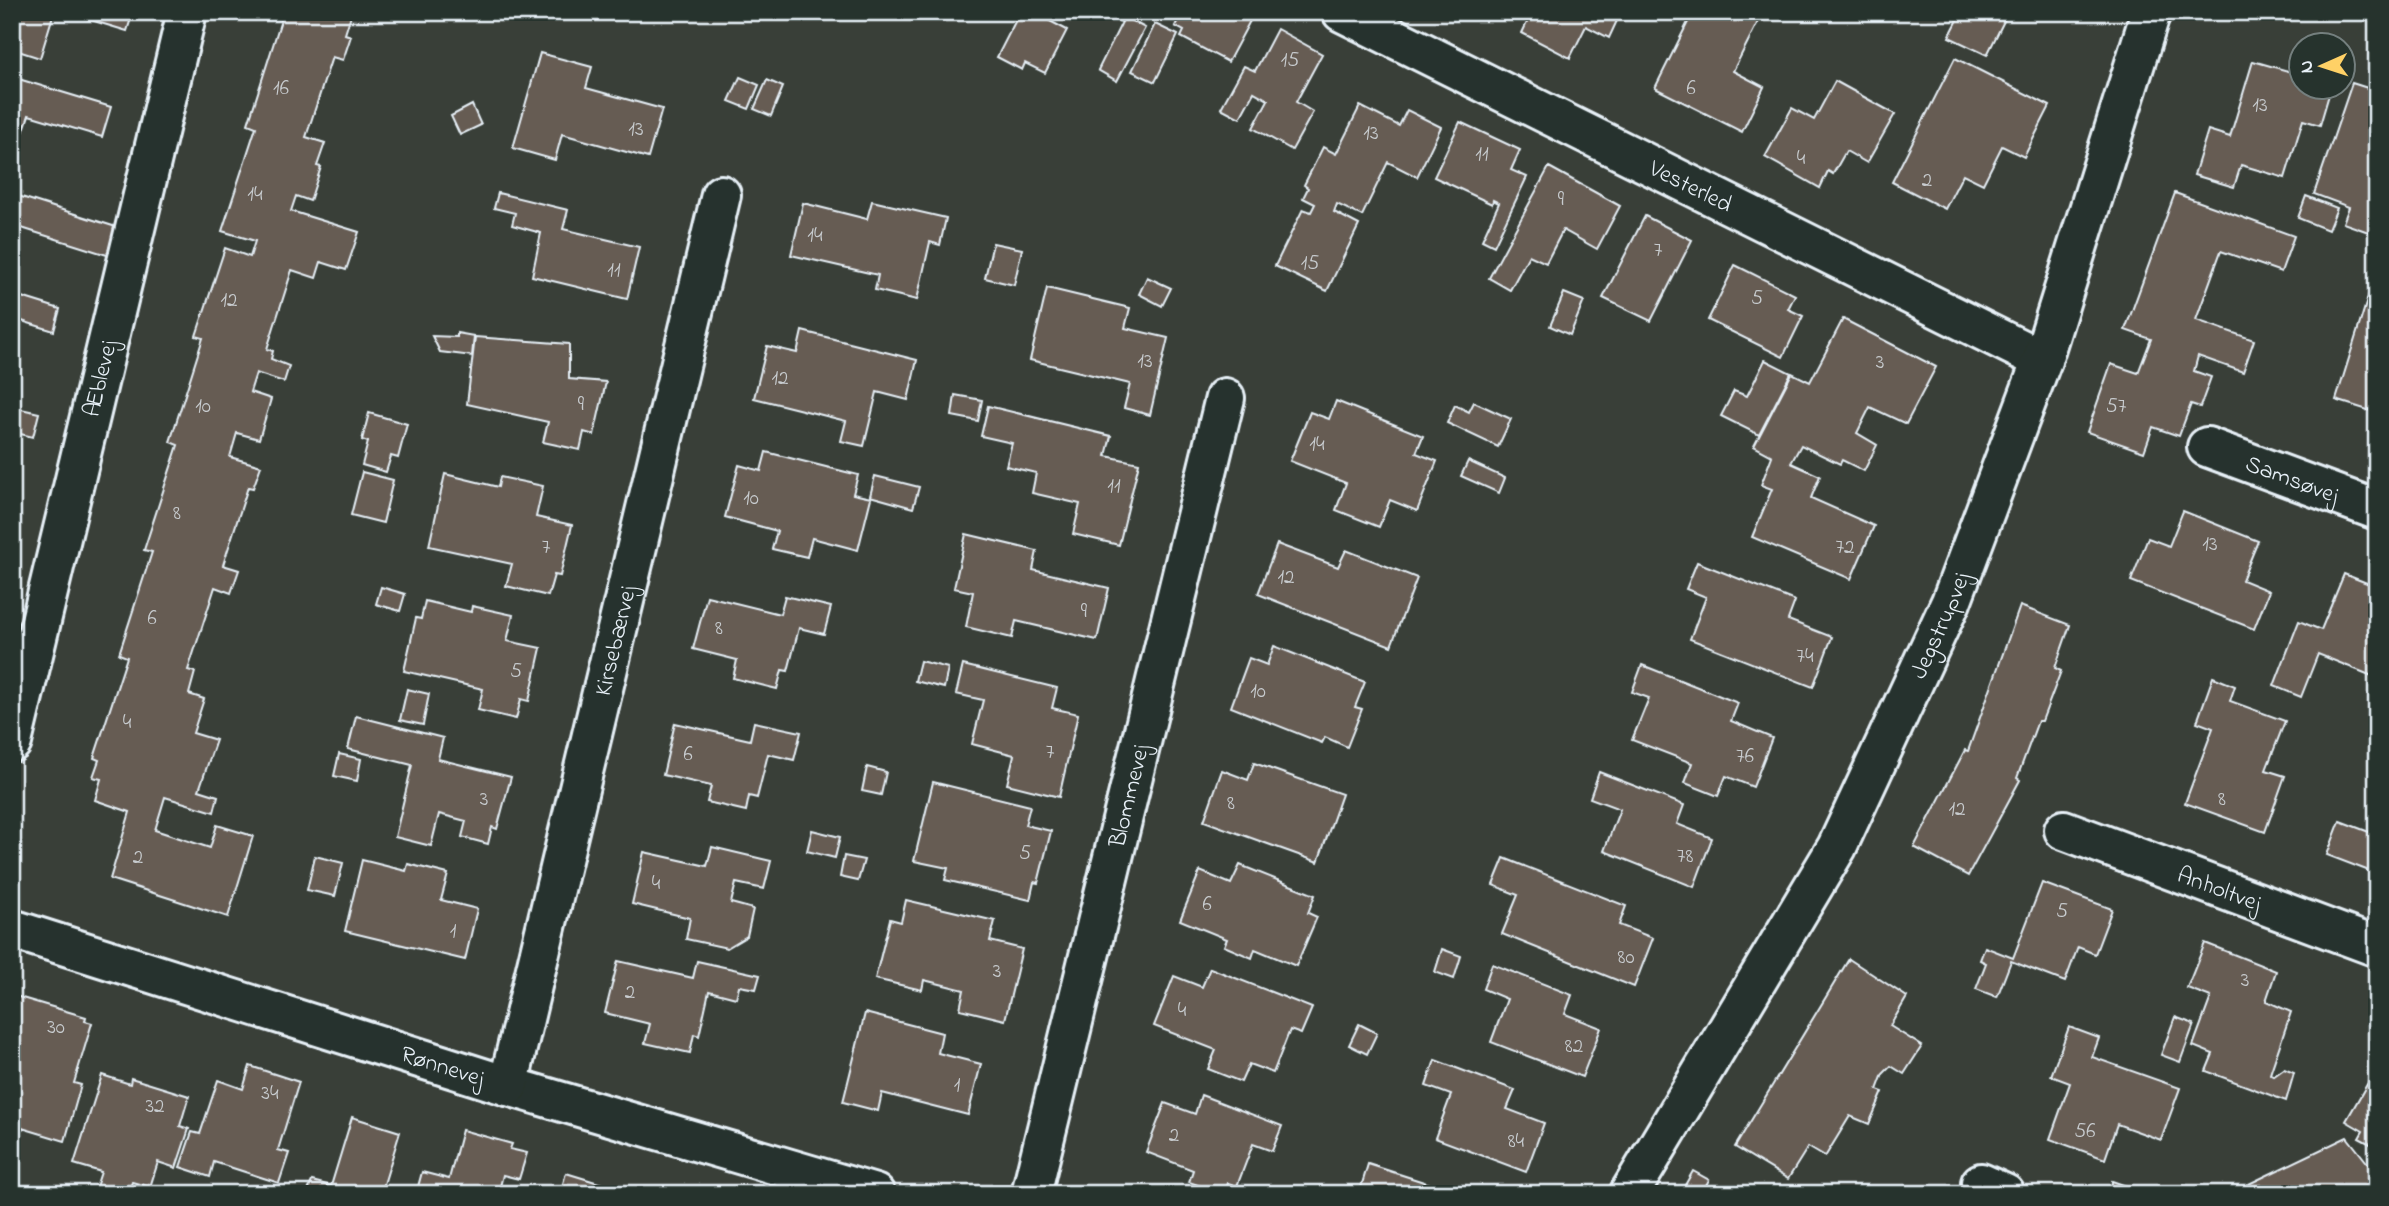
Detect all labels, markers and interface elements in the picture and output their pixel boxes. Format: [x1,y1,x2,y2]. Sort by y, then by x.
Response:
north arrow [2288,32,2358,102]
house number: 15 [1281,46,1299,76]
text: N [2294,59,2321,74]
house number: 16 [273,74,289,104]
house number: 6 [1686,74,1696,104]
house number: 13 [2252,91,2268,121]
house number: 13 [628,115,644,145]
house number: 13 [1363,119,1379,149]
house number: 11 [1475,140,1489,170]
house number: 4 [1797,144,1806,174]
street label: Vesterled [1642,152,1738,224]
house number: 2 [1922,166,1932,196]
house number: 14 [247,180,263,210]
house number: 9 [1558,185,1565,215]
house number: 14 [807,221,823,251]
house number: 7 [1654,236,1663,266]
house number: 15 [1301,249,1319,279]
house number: 11 [607,256,621,286]
house number: 5 [1751,284,1763,314]
house number: 12 [220,286,238,316]
street label: Æblevej [76,336,128,421]
house number: 13 [1137,347,1153,377]
house number: 3 [1876,348,1884,378]
house number: 12 [771,364,789,394]
house number: 9 [578,390,585,420]
house number: 10 [195,392,211,422]
house number: 57 [2106,392,2127,422]
house number: 14 [1309,430,1325,460]
street label: Samsøvej [2240,448,2344,515]
house number: 11 [1107,472,1121,502]
house number: 10 [743,484,759,514]
house number: 8 [173,499,181,529]
house number: 13 [2202,530,2218,560]
house number: 7 [542,533,551,563]
house number: 72 [1835,533,1855,563]
house number: 12 [1277,563,1295,593]
street label: Jegstrupvej [1903,567,1981,685]
street label: Kirsebærvej [587,581,647,700]
house number: 9 [1081,597,1088,627]
house number: 6 [147,604,157,634]
house number: 8 [715,614,723,644]
house number: 74 [1796,642,1814,672]
house number: 5 [510,657,522,687]
house number: 10 [1250,677,1266,707]
house number: 4 [123,708,132,738]
house number: 7 [1046,738,1055,768]
house number: 6 [683,740,693,770]
street label: Blommevej [1101,740,1160,852]
house number: 76 [1736,742,1754,772]
house number: 3 [480,785,488,815]
house number: 8 [2218,785,2226,815]
house number: 8 [1227,789,1235,819]
house number: 12 [1948,795,1966,825]
house number: 5 [1019,839,1031,869]
house number: 78 [1677,842,1693,872]
house number: 2 [133,843,143,873]
street label: Anholtvej [2172,859,2267,923]
house number: 4 [652,869,661,899]
house number: 6 [1202,890,1212,920]
house number: 5 [2056,897,2068,927]
house number: 1 [450,917,457,947]
house number: 80 [1618,943,1634,973]
house number: 3 [993,957,1001,987]
house number: 3 [2241,966,2249,996]
house number: 2 [625,978,635,1008]
house number: 4 [1178,996,1187,1026]
house number: 30 [47,1013,65,1043]
house number: 82 [1565,1032,1583,1062]
street label: Rønnevej [396,1038,489,1098]
house number: 1 [954,1071,961,1101]
house number: 34 [261,1079,279,1109]
house number: 32 [145,1092,165,1122]
house number: 56 [2074,1117,2096,1147]
house number: 2 [1169,1121,1179,1151]
house number: 84 [1508,1127,1525,1157]

